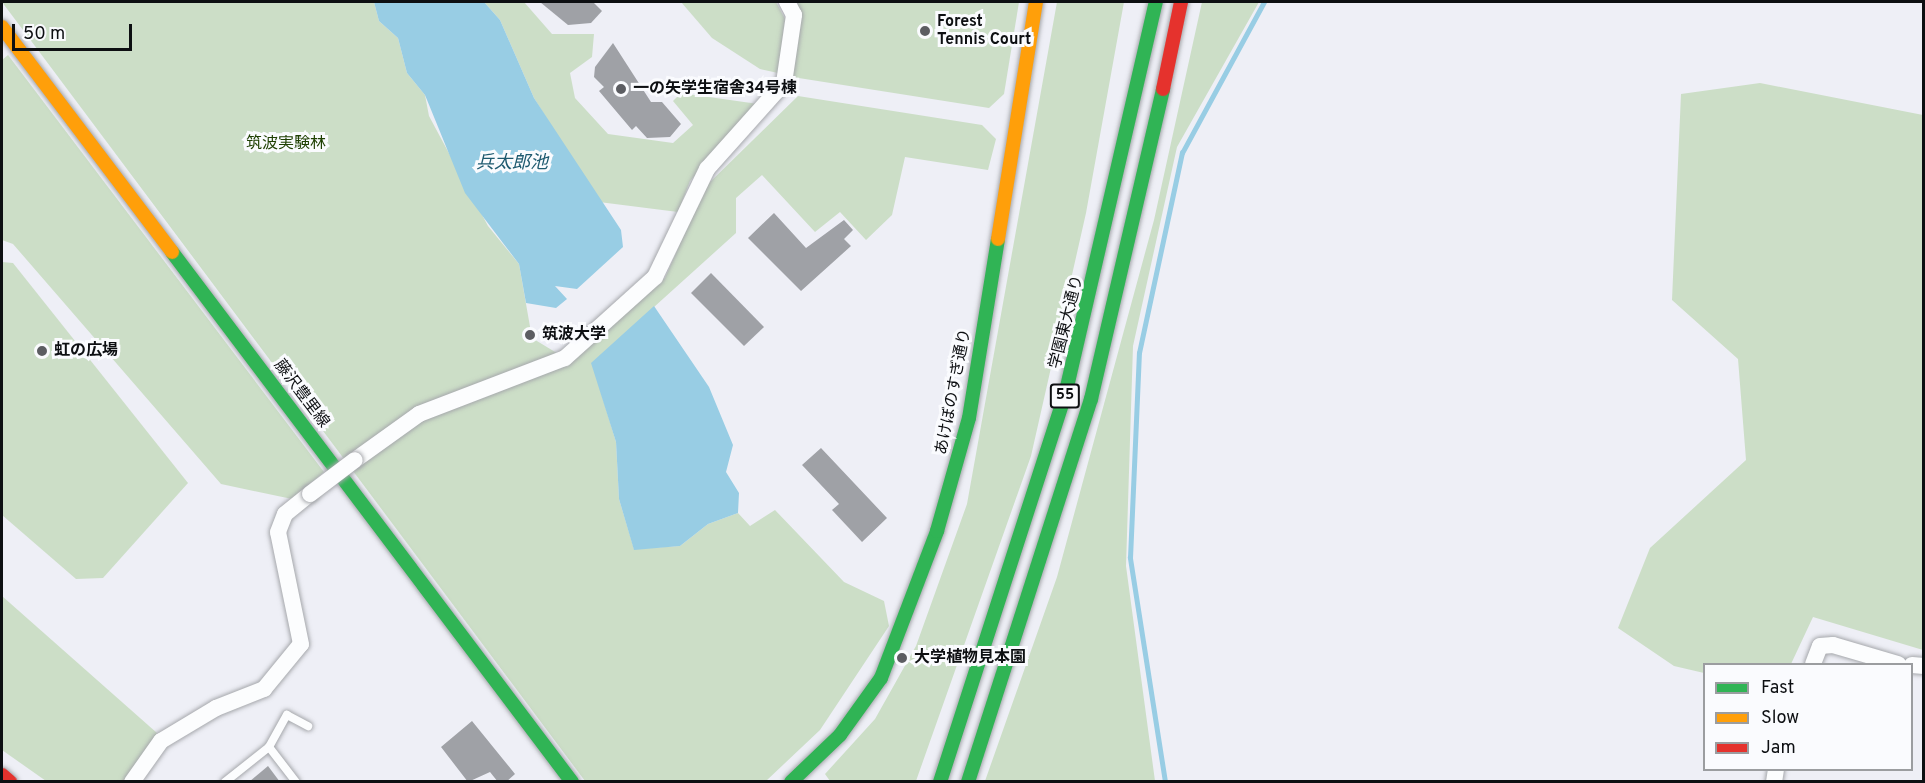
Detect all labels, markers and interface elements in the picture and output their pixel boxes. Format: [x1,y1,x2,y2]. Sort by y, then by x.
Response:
scale bar [15,12,135,50]
place label: Forest Tennis Court [937,12,1031,50]
text: 50 m [23,23,65,46]
marker: Forest Tennis Court [918,24,932,38]
place label: 一の矢学生宿舎34号棟 [633,79,797,99]
marker: 一の矢学生宿舎34号棟 [614,82,628,96]
park label: 筑波実験林 [246,134,326,154]
water label: 兵太郎池 [476,153,548,175]
street label: 学園東大通り [1046,273,1088,371]
place label: 筑波大学 [542,325,606,345]
street label: あけぼのすぎ通り [932,327,976,457]
marker: 筑波大学 [523,328,537,342]
place label: 虹の広場 [54,341,118,361]
marker: 虹の広場 [35,344,49,358]
street label: 藤沢豊里線 [269,356,333,432]
road number: 55 [1048,384,1082,408]
place label: 大学植物見本園 [914,648,1026,668]
marker: 大学植物見本園 [895,651,909,665]
legend [1703,663,1913,771]
text: Fast [1761,677,1794,700]
text: Slow [1761,707,1799,730]
text: Jam [1761,737,1796,760]

